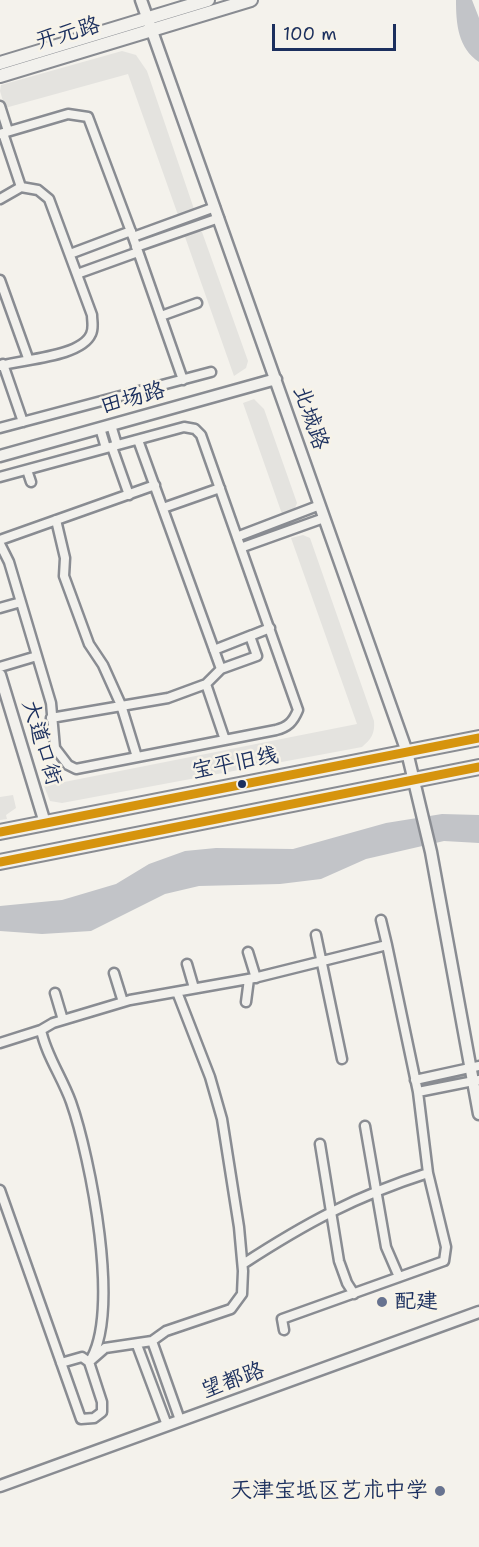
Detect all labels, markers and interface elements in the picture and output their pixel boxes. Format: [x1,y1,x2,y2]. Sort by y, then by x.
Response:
street label: 开元路 [33,12,103,56]
scale bar [275,12,400,50]
text: 100 m [283,22,337,46]
street label: 田场路 [98,377,168,421]
street label: 北城路 [287,383,333,453]
street label: 大道口街 [16,697,66,789]
street label: 宝平旧线 [189,743,281,785]
unlabelled marker [236,778,248,790]
place label: 配建 [394,1289,438,1315]
marker: 配建 [375,1295,389,1309]
street label: 望都路 [197,1357,269,1405]
place label: 天津宝坻区艺术中学 [230,1478,428,1504]
marker: 天津宝坻区艺术中学 [433,1484,447,1498]

